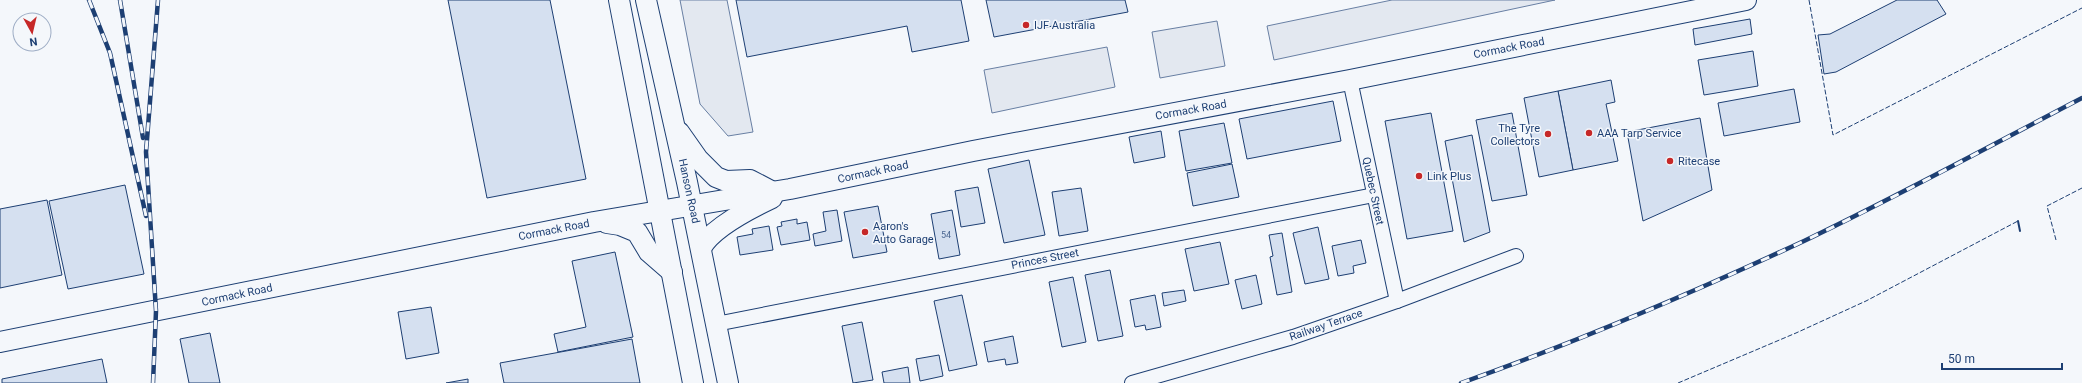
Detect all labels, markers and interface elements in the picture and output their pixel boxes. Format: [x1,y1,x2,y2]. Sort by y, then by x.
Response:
north arrow [12,12,52,52]
place label: IJF Australia [1034,19,1095,32]
marker: IJF Australia [1021,20,1031,30]
text: N [28,34,38,48]
street label: Cormack Road [1472,35,1546,61]
street label: Cormack Road [1154,97,1228,123]
place label: The Tyre Collectors [1490,122,1540,148]
place label: AAA Tarp Service [1597,127,1682,140]
marker: AAA Tarp Service [1584,128,1594,138]
marker: The Tyre Collectors [1543,129,1553,139]
place label: Ritecase [1678,155,1720,168]
street label: Quebec Street [1359,156,1387,226]
marker: Ritecase [1665,156,1675,166]
street label: Hanson Road [676,157,702,225]
street label: Cormack Road [836,158,910,186]
place label: Link Plus [1427,170,1472,183]
marker: Link Plus [1414,171,1424,181]
street label: Cormack Road [517,217,591,243]
place label: Aaron's Auto Garage [873,220,934,246]
marker: Aaron's Auto Garage [860,227,870,237]
house number: 54 [941,230,951,240]
street label: Princes Street [1010,246,1080,272]
street label: Cormack Road [200,281,274,309]
street label: Railway Terrace [1288,306,1365,344]
scale bar [1942,345,2062,371]
text: 50 m [1948,352,1975,366]

